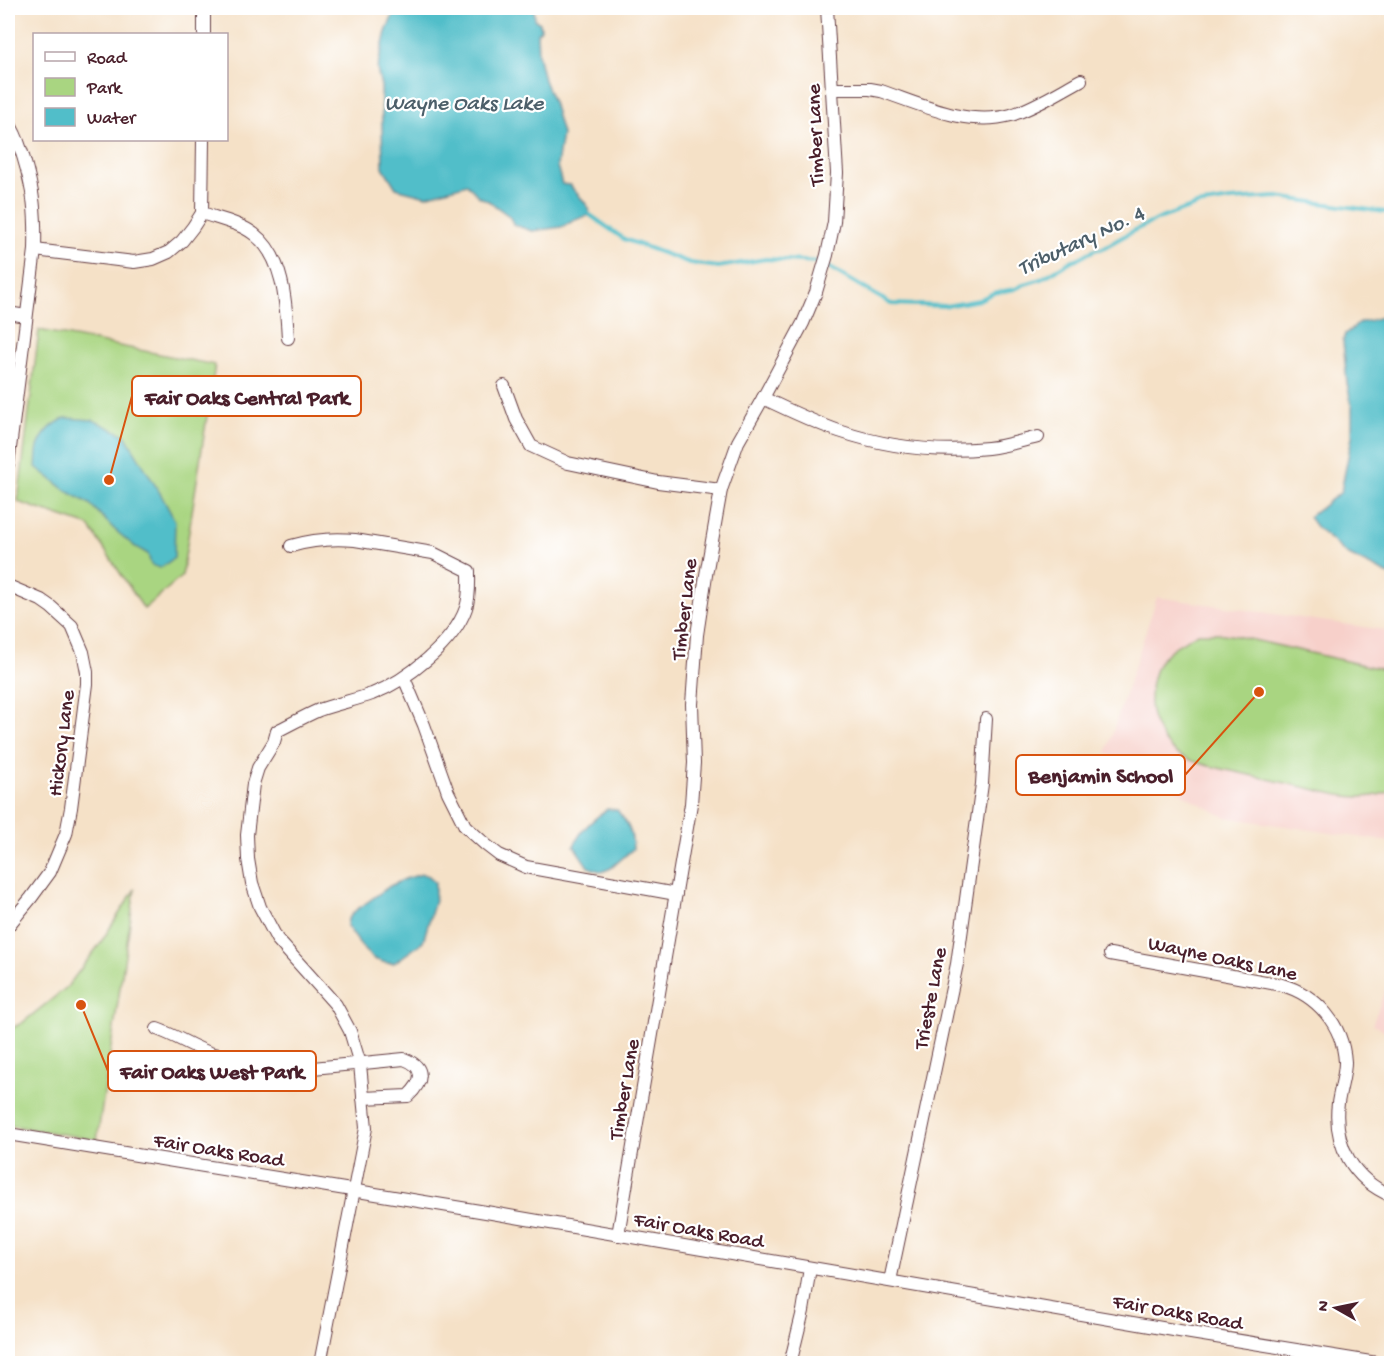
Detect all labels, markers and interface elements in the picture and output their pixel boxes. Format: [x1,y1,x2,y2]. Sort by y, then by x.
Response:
legend [33,33,228,141]
text: Road [87,49,128,70]
text: Park [86,79,123,100]
street label: Timber Lane [803,82,832,187]
water label: Wayne Oaks Lake [385,92,545,118]
text: Water [87,109,137,130]
water label: Tributary No. 4 [1014,202,1149,283]
callout: Fair Oaks Central Park [132,376,361,416]
text: Fair Oaks Central Park [144,387,351,413]
street label: Timber Lane [668,556,705,663]
street label: Hickory Lane [45,688,83,798]
callout: Benjamin School [1016,755,1185,795]
text: Benjamin School [1028,765,1174,791]
street label: Wayne Oaks Lane [1145,932,1300,989]
street label: Trieste Lane [910,944,955,1053]
street label: Timber Lane [605,1036,648,1143]
callout: Fair Oaks West Park [108,1051,316,1091]
text: Fair Oaks West Park [119,1061,306,1087]
street label: Fair Oaks Road [151,1130,287,1175]
street label: Fair Oaks Road [630,1209,767,1256]
north arrow [1306,1278,1366,1338]
street label: Fair Oaks Road [1109,1291,1246,1338]
text: N [1314,1299,1335,1313]

